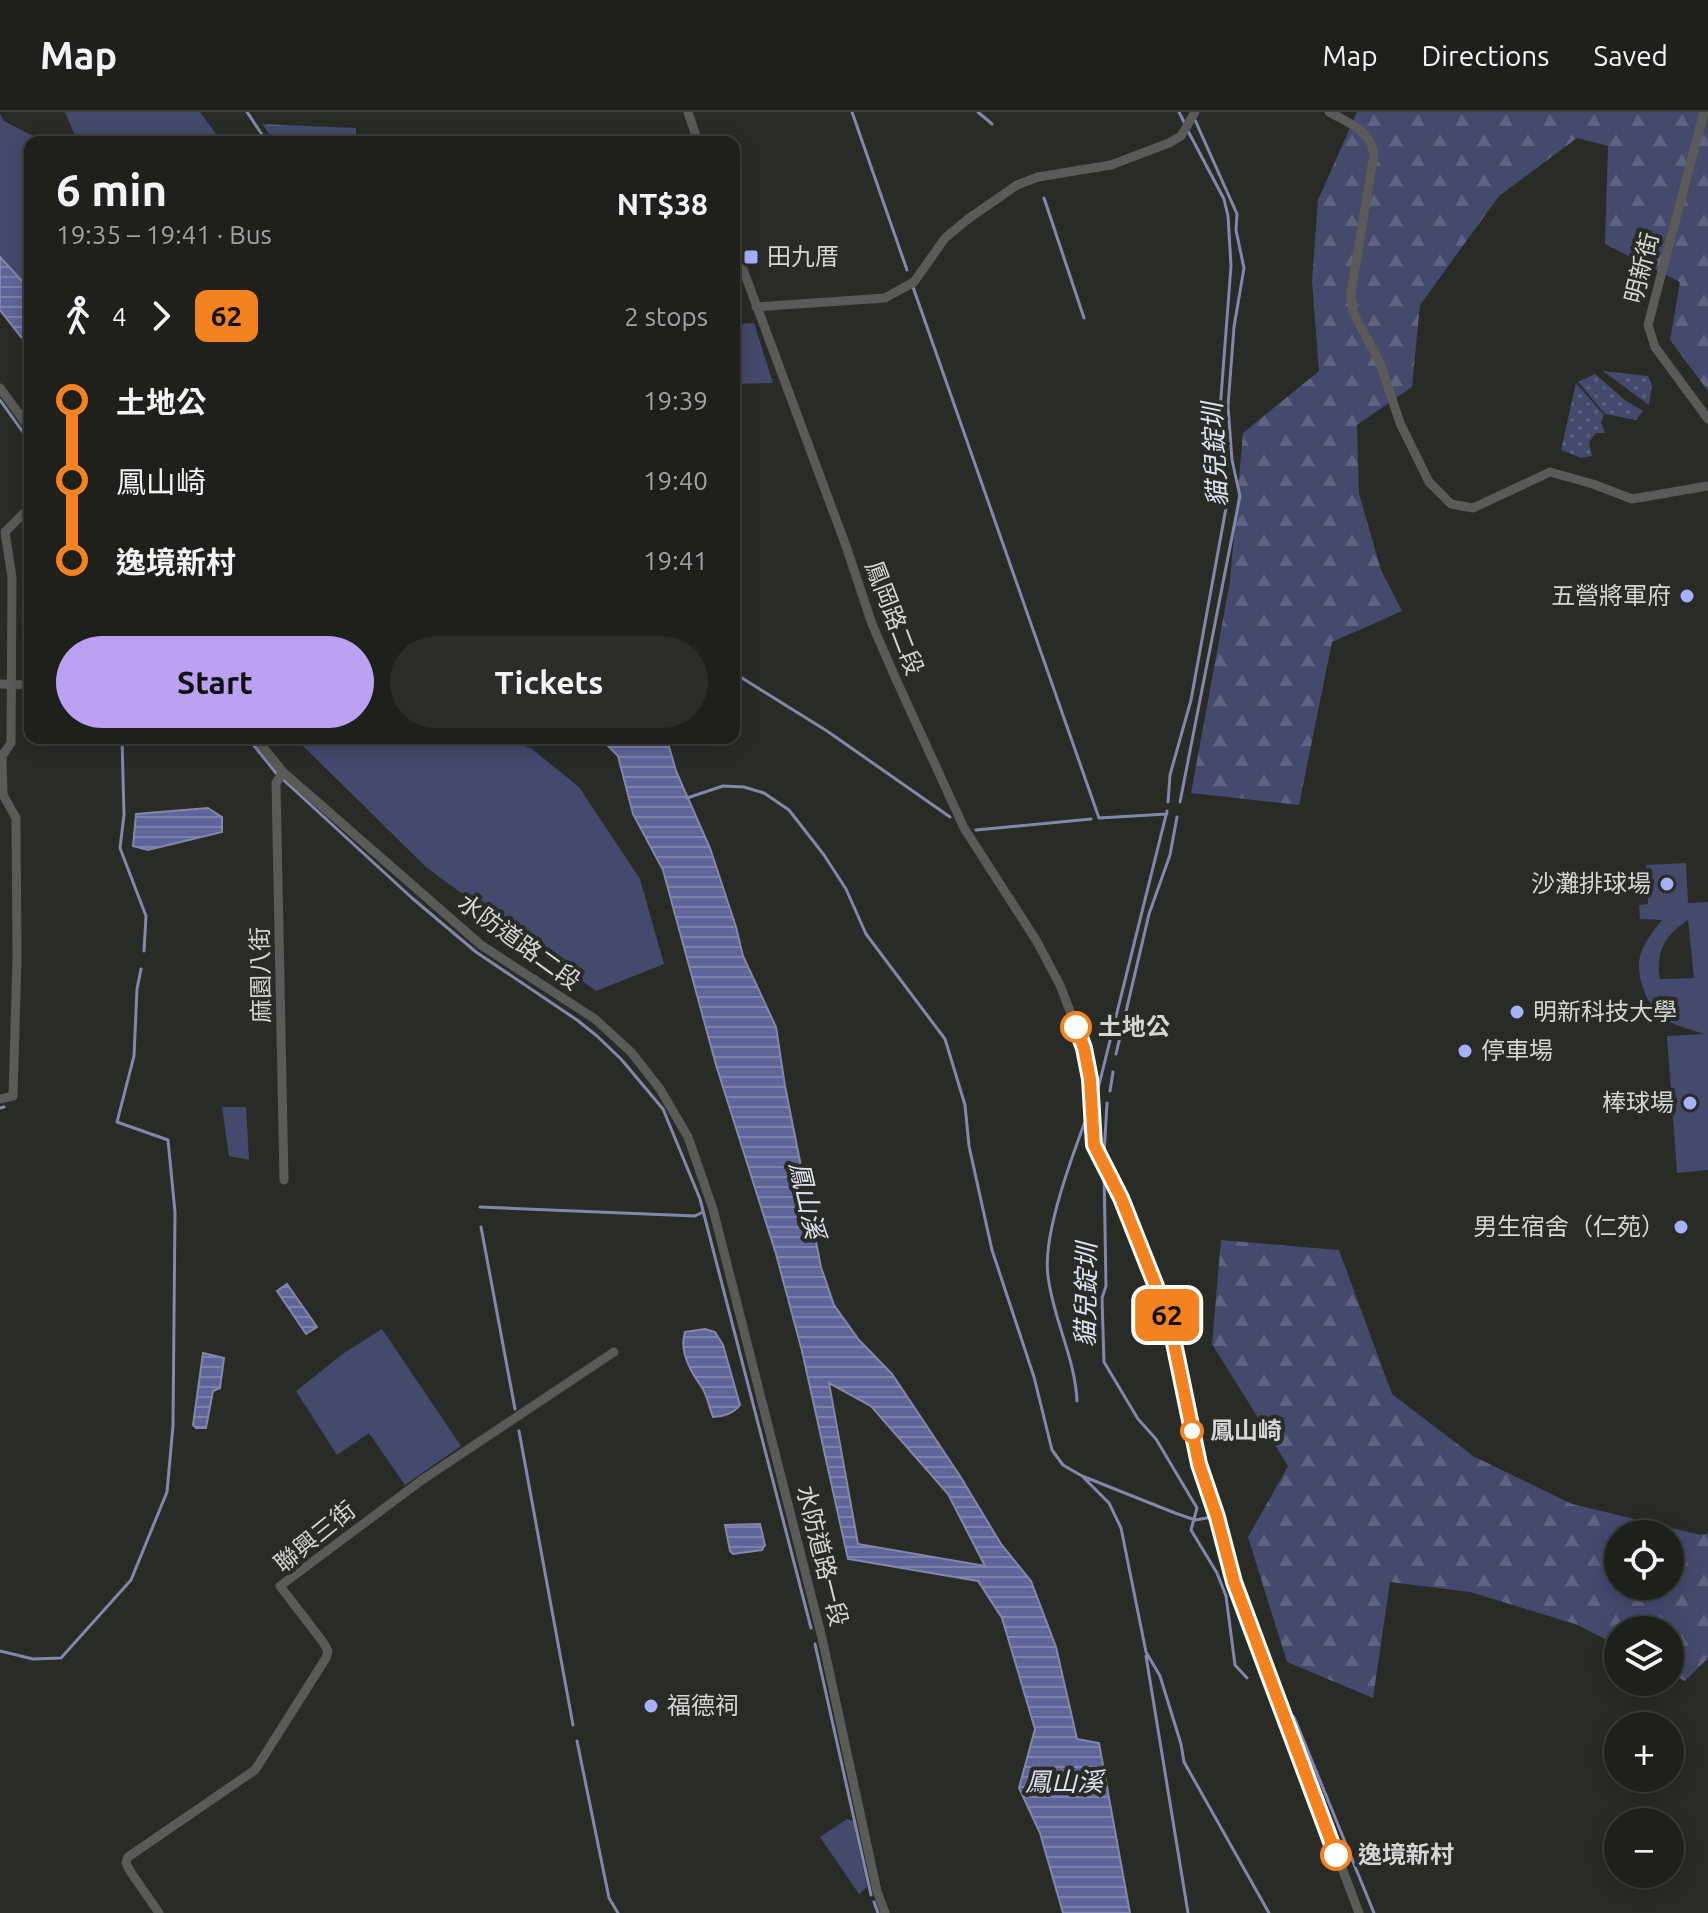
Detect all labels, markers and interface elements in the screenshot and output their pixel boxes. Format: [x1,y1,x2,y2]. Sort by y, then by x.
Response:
text: Map [40,34,117,76]
text: Map [1322,40,1378,71]
text: Directions [1422,40,1549,71]
text: Saved [1593,40,1668,71]
text: 6 min [56,165,167,214]
text: NT$38 [617,187,708,221]
text: 19:35 – 19:41 · Bus [56,220,272,249]
street label: 明新街 [1620,230,1663,306]
place label: 田九厝 [767,243,839,270]
marker: 田九厝 [742,248,760,266]
icon: walk [56,294,100,338]
icon: forward [139,294,183,338]
text: 62 [211,300,242,331]
text: 4 [112,302,127,331]
text: 2 stops [624,302,708,331]
text: 土地公 [116,385,206,419]
text: 19:39 [643,386,708,415]
water label: 貓兒錠圳 [1197,398,1232,508]
text: 鳳山崎 [116,465,206,499]
text: 19:40 [643,466,708,495]
text: 逸境新村 [116,545,236,579]
text: 19:41 [643,546,708,575]
street label: 鳳岡路二段 [860,557,929,679]
place label: 五營將軍府 [1551,582,1671,609]
marker: 五營將軍府 [1678,587,1696,605]
button: Start [56,636,374,728]
button: Tickets [390,636,708,728]
place label: 沙灘排球場 [1531,870,1651,897]
marker: 沙灘排球場 [1658,875,1676,893]
street label: 水防道路二段 [453,888,585,995]
street label: 麻園八街 [246,927,275,1023]
place label: 明新科技大學 [1533,998,1677,1025]
marker: 明新科技大學 [1508,1003,1526,1021]
marker: 土地公 [1061,1012,1091,1042]
place label: 土地公 [1098,1013,1170,1040]
place label: 停車場 [1481,1037,1553,1064]
marker: 停車場 [1456,1042,1474,1060]
place label: 棒球場 [1602,1089,1674,1116]
marker: 棒球場 [1681,1094,1699,1112]
water label: 鳳山溪 [785,1159,831,1245]
place label: 男生宿舍（仁苑） [1473,1213,1665,1240]
marker: 男生宿舍（仁苑） [1672,1218,1690,1236]
water label: 貓兒錠圳 [1070,1239,1101,1347]
line badge: 62 [1131,1289,1203,1341]
text: 62 [1151,1299,1183,1330]
place label: 鳳山崎 [1210,1417,1282,1444]
marker: 鳳山崎 [1181,1420,1203,1442]
street label: 水防道路一段 [792,1483,853,1629]
street label: 聯興三街 [269,1496,360,1577]
map controls [1604,1520,1684,1888]
button: locate [1604,1520,1684,1600]
button: layers [1604,1616,1684,1696]
place label: 福德祠 [667,1692,739,1719]
marker: 福德祠 [642,1697,660,1715]
button: + [1604,1712,1684,1792]
water label: 鳳山溪 [1025,1767,1107,1796]
button: − [1604,1808,1684,1888]
marker: 逸境新村 [1321,1840,1351,1870]
place label: 逸境新村 [1358,1841,1454,1868]

